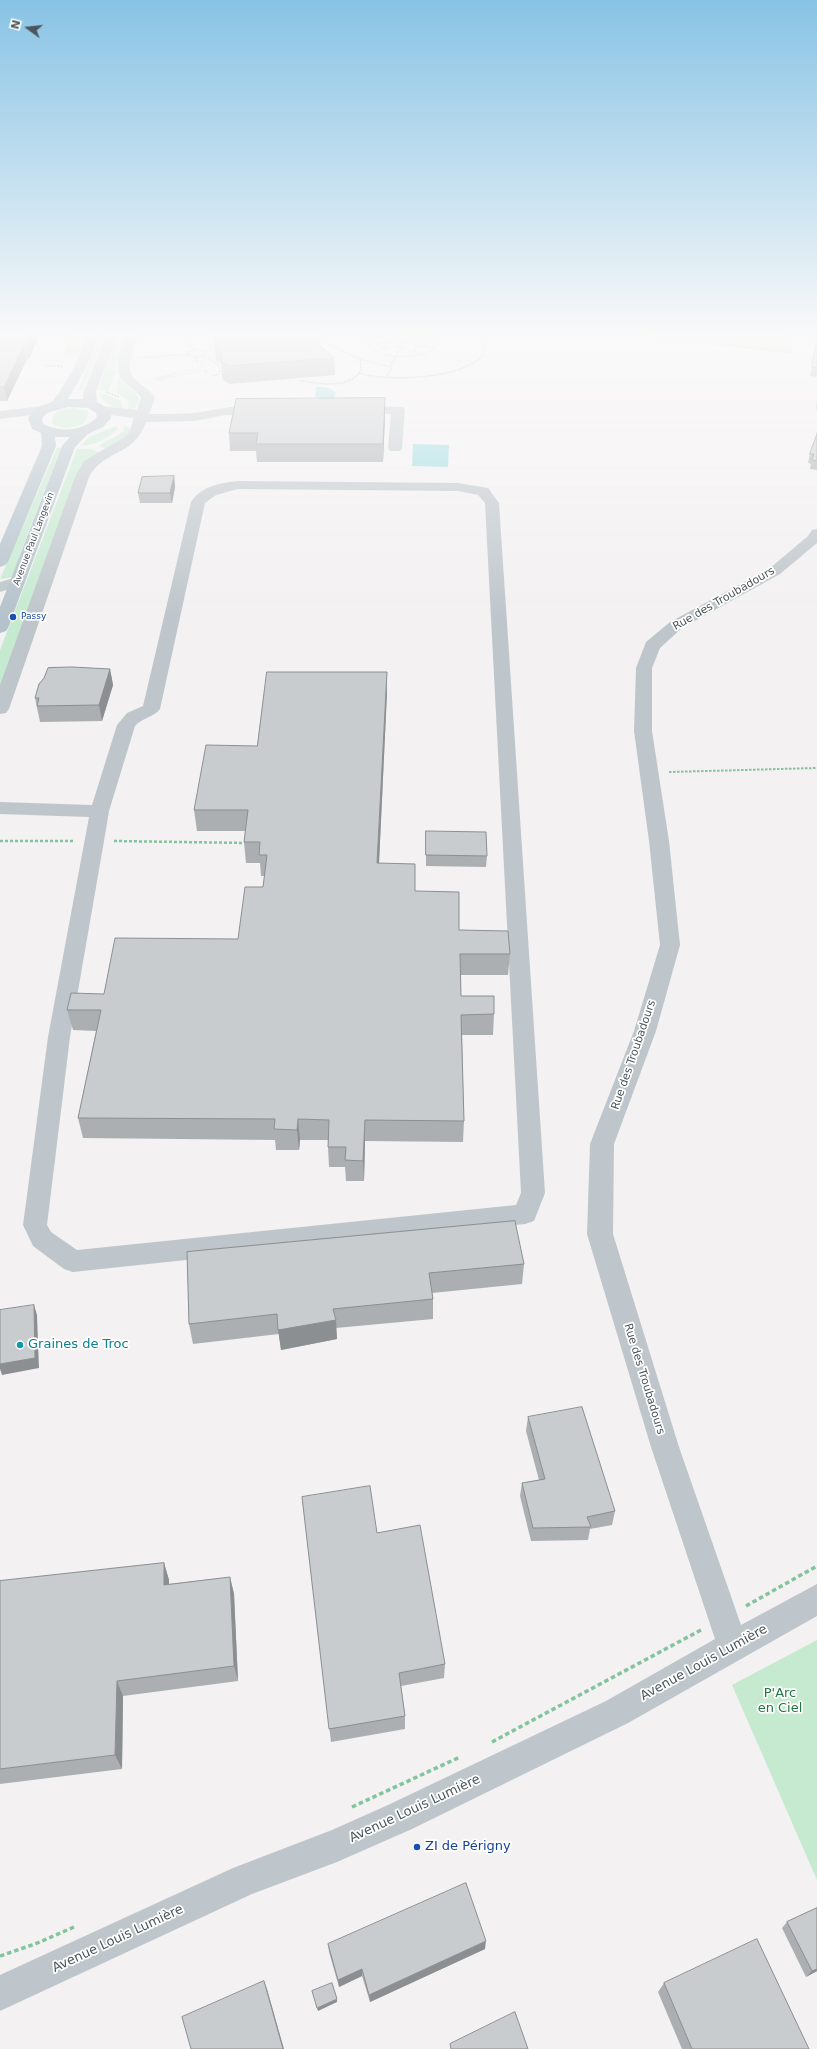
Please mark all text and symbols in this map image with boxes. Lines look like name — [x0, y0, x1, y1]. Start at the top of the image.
north arrow — [8, 8, 48, 48]
text: N — [8, 19, 23, 31]
street label: Avenue Paul Langevin — [11, 491, 57, 587]
street label: Rue des Troubadours — [671, 565, 777, 633]
marker: Passy — [8, 612, 18, 622]
place label: Passy — [21, 612, 46, 622]
street label: Rue des Troubadours — [609, 998, 659, 1112]
street label: Rue des Troubadours — [621, 1322, 667, 1436]
place label: Graines de Troc — [28, 1337, 129, 1353]
marker: Graines de Troc — [15, 1340, 25, 1350]
street label: Avenue Louis Lumière — [638, 1622, 770, 1704]
park label: P'Arc en Ciel — [758, 1686, 802, 1717]
street label: Avenue Louis Lumière — [347, 1772, 483, 1846]
place label: ZI de Périgny — [425, 1839, 511, 1855]
marker: ZI de Périgny — [412, 1842, 422, 1852]
street label: Avenue Louis Lumière — [50, 1902, 186, 1976]

